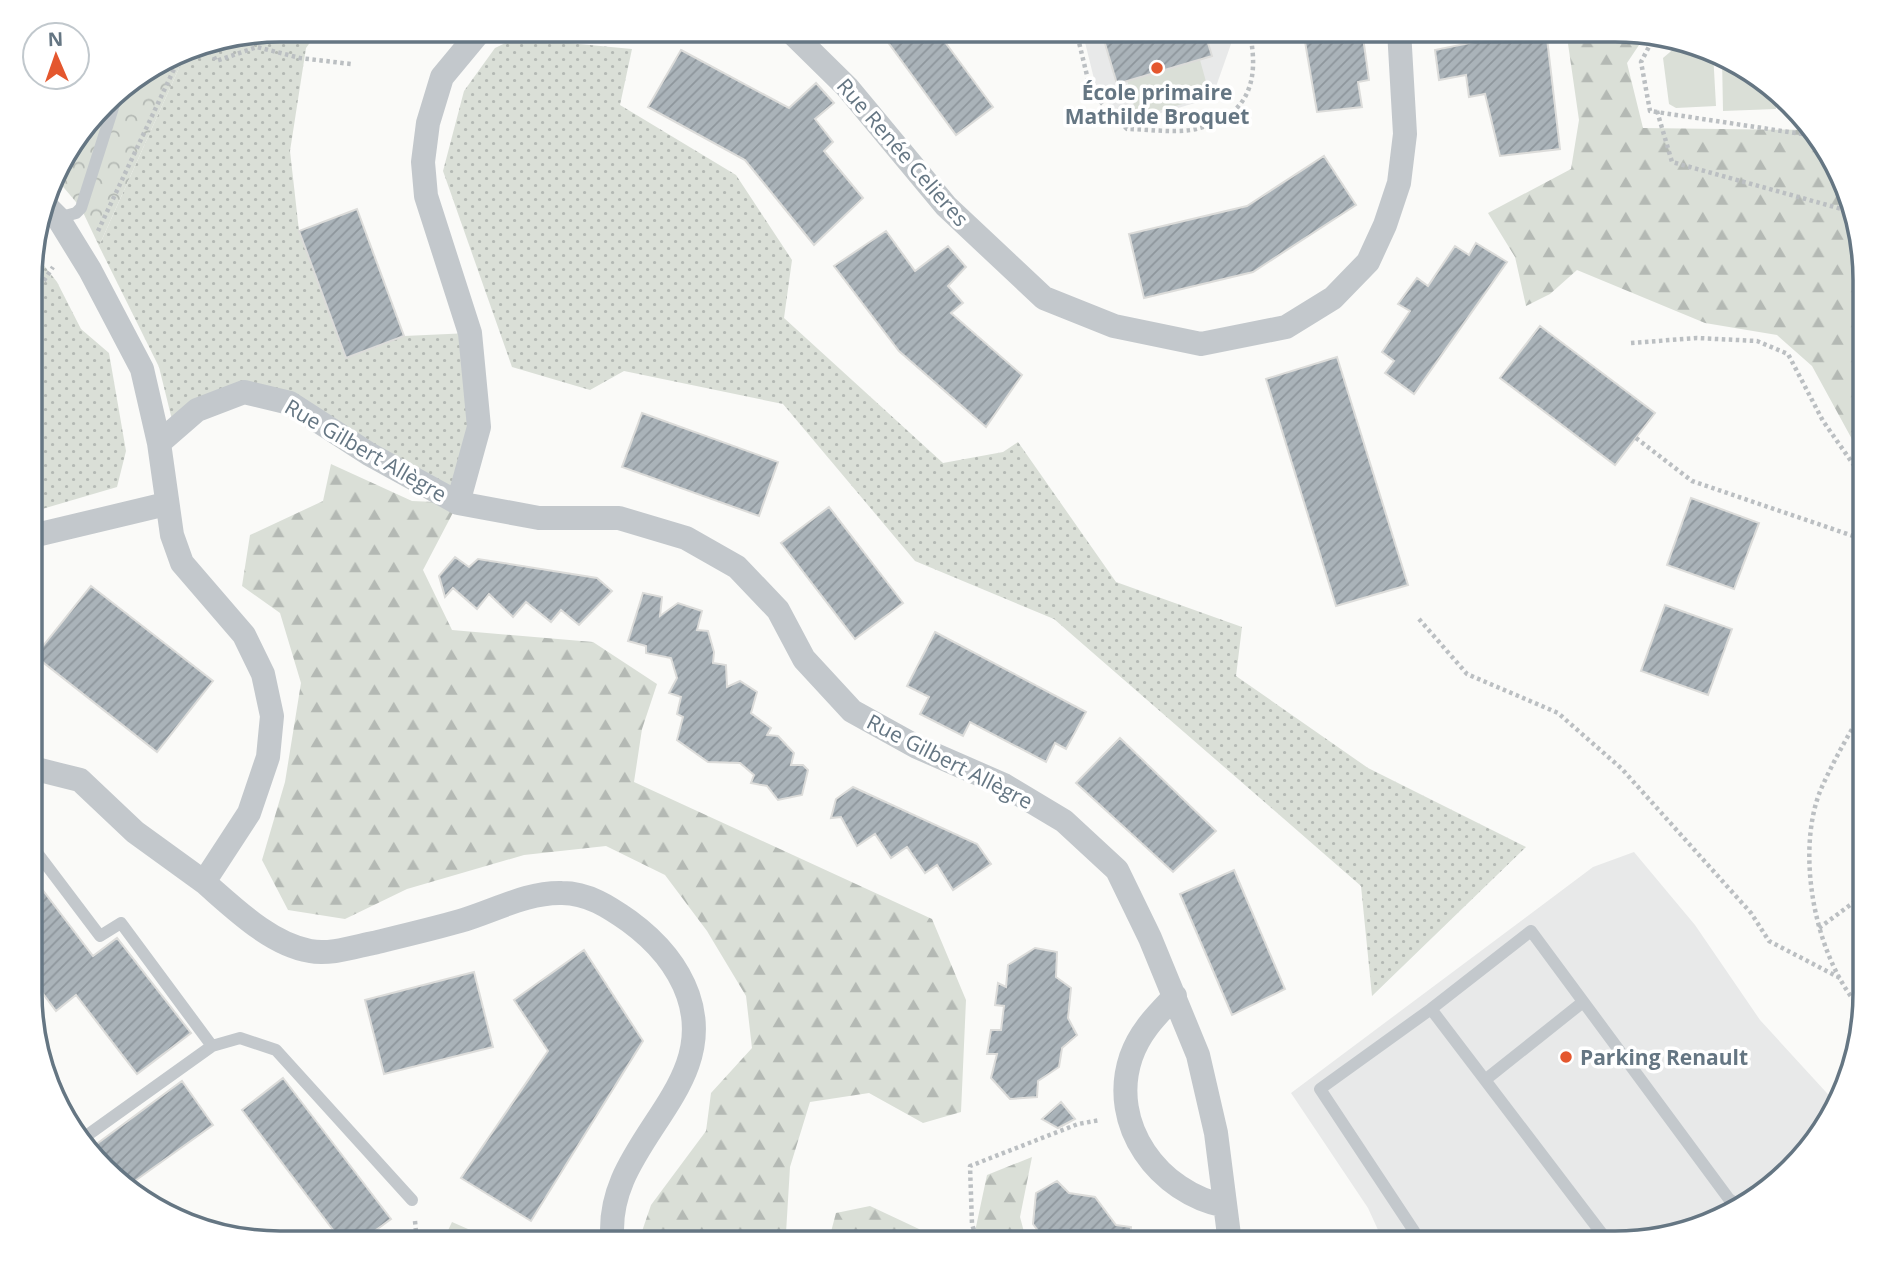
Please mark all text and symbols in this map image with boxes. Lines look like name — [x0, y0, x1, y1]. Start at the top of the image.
north arrow — [21, 21, 91, 91]
text: N — [47, 26, 64, 52]
marker: École primaire Mathilde Broquet — [1149, 60, 1165, 76]
street label: Rue Renée Celieres — [831, 72, 975, 232]
place label: École primaire Mathilde Broquet — [1065, 78, 1249, 130]
street label: Rue Gilbert Allègre — [280, 392, 452, 508]
street label: Rue Gilbert Allègre — [862, 707, 1038, 815]
place label: Parking Renault — [1580, 1043, 1748, 1071]
marker: Parking Renault — [1558, 1049, 1574, 1065]

